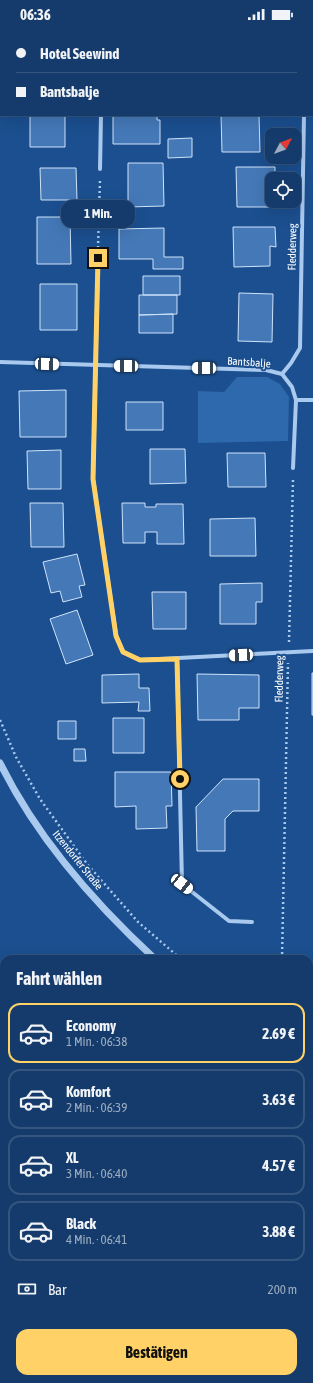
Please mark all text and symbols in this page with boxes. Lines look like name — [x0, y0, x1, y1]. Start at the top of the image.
text: 06:36 — [20, 6, 51, 23]
text: Hotel Seewind — [40, 45, 119, 62]
text: Bantsbalje — [40, 83, 99, 100]
north arrow — [265, 128, 301, 164]
map controls — [265, 128, 301, 208]
button: locate — [265, 172, 301, 208]
callout: 1 Min. — [61, 200, 135, 228]
text: 1 Min. — [84, 206, 112, 221]
street label: Fledderweg — [286, 223, 298, 271]
route end — [89, 249, 107, 267]
street label: Bantsbalje — [227, 354, 271, 370]
car — [35, 358, 59, 370]
car — [114, 360, 138, 372]
car — [192, 362, 216, 374]
car — [229, 648, 253, 662]
street label: Fledderweg — [273, 655, 285, 703]
route start — [171, 770, 189, 788]
street label: Itzendorfer Straße — [51, 828, 105, 892]
car — [169, 872, 195, 896]
text: Fahrt wählen — [16, 968, 102, 989]
icon: car — [18, 1015, 54, 1051]
text: Economy — [66, 1017, 116, 1034]
text: 2.69 € — [262, 1025, 295, 1042]
text: 1 Min. · 06:38 — [66, 1034, 127, 1049]
icon: car — [18, 1081, 54, 1117]
text: Komfort — [66, 1083, 111, 1100]
text: 3.63 € — [262, 1091, 295, 1108]
text: 2 Min. · 06:39 — [66, 1100, 127, 1115]
icon: car — [18, 1147, 54, 1183]
text: XL — [66, 1149, 79, 1166]
text: 4.57 € — [262, 1157, 295, 1174]
text: 3 Min. · 06:40 — [66, 1166, 127, 1181]
icon: car — [18, 1213, 54, 1249]
text: Black — [66, 1215, 96, 1232]
text: 3.88 € — [262, 1223, 295, 1240]
text: 4 Min. · 06:41 — [66, 1232, 127, 1247]
icon: cash — [16, 1278, 38, 1300]
text: Bar — [48, 1281, 67, 1298]
text: 200 m — [268, 1282, 297, 1297]
button: Bestätigen — [16, 1329, 297, 1375]

